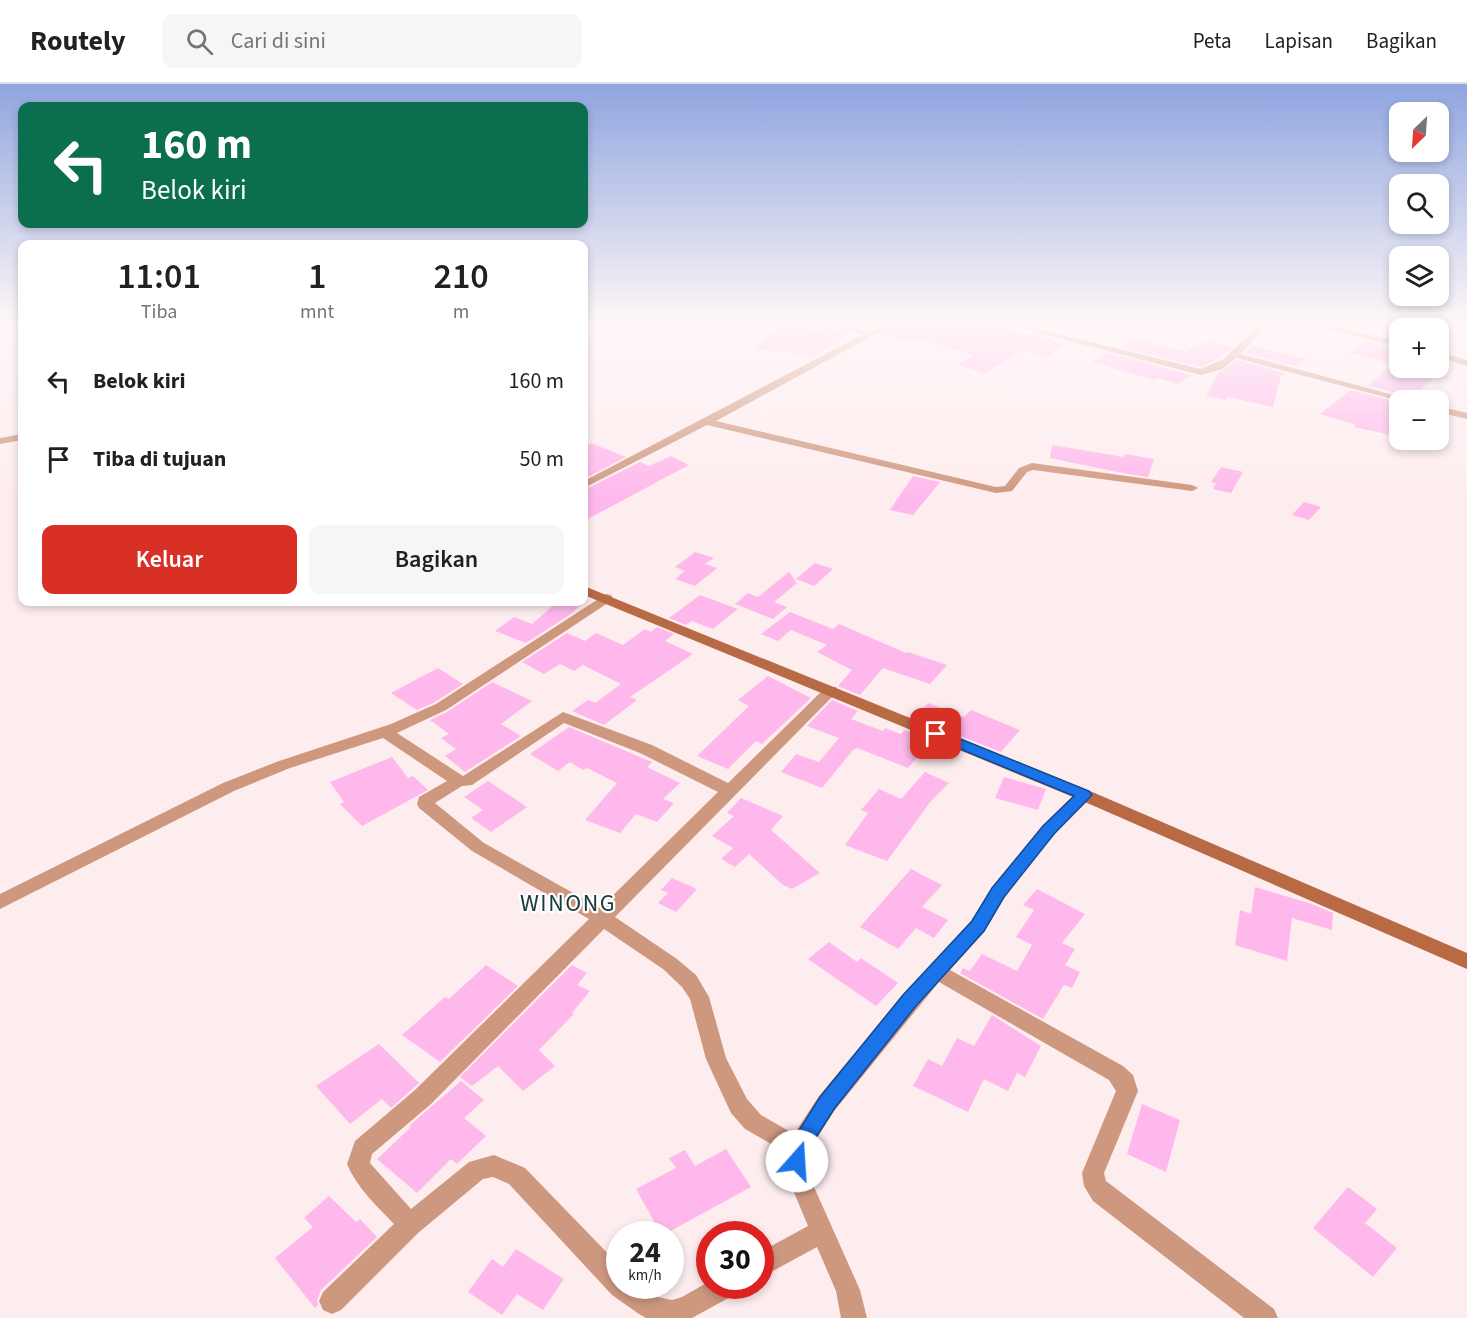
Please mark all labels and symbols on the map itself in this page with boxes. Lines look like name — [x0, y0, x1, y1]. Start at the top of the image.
north arrow — [1389, 102, 1449, 162]
pin — [910, 708, 961, 759]
district label: WINONG — [520, 886, 616, 921]
position arrow — [765, 1129, 829, 1193]
speed limit sign: 30 — [696, 1221, 774, 1299]

